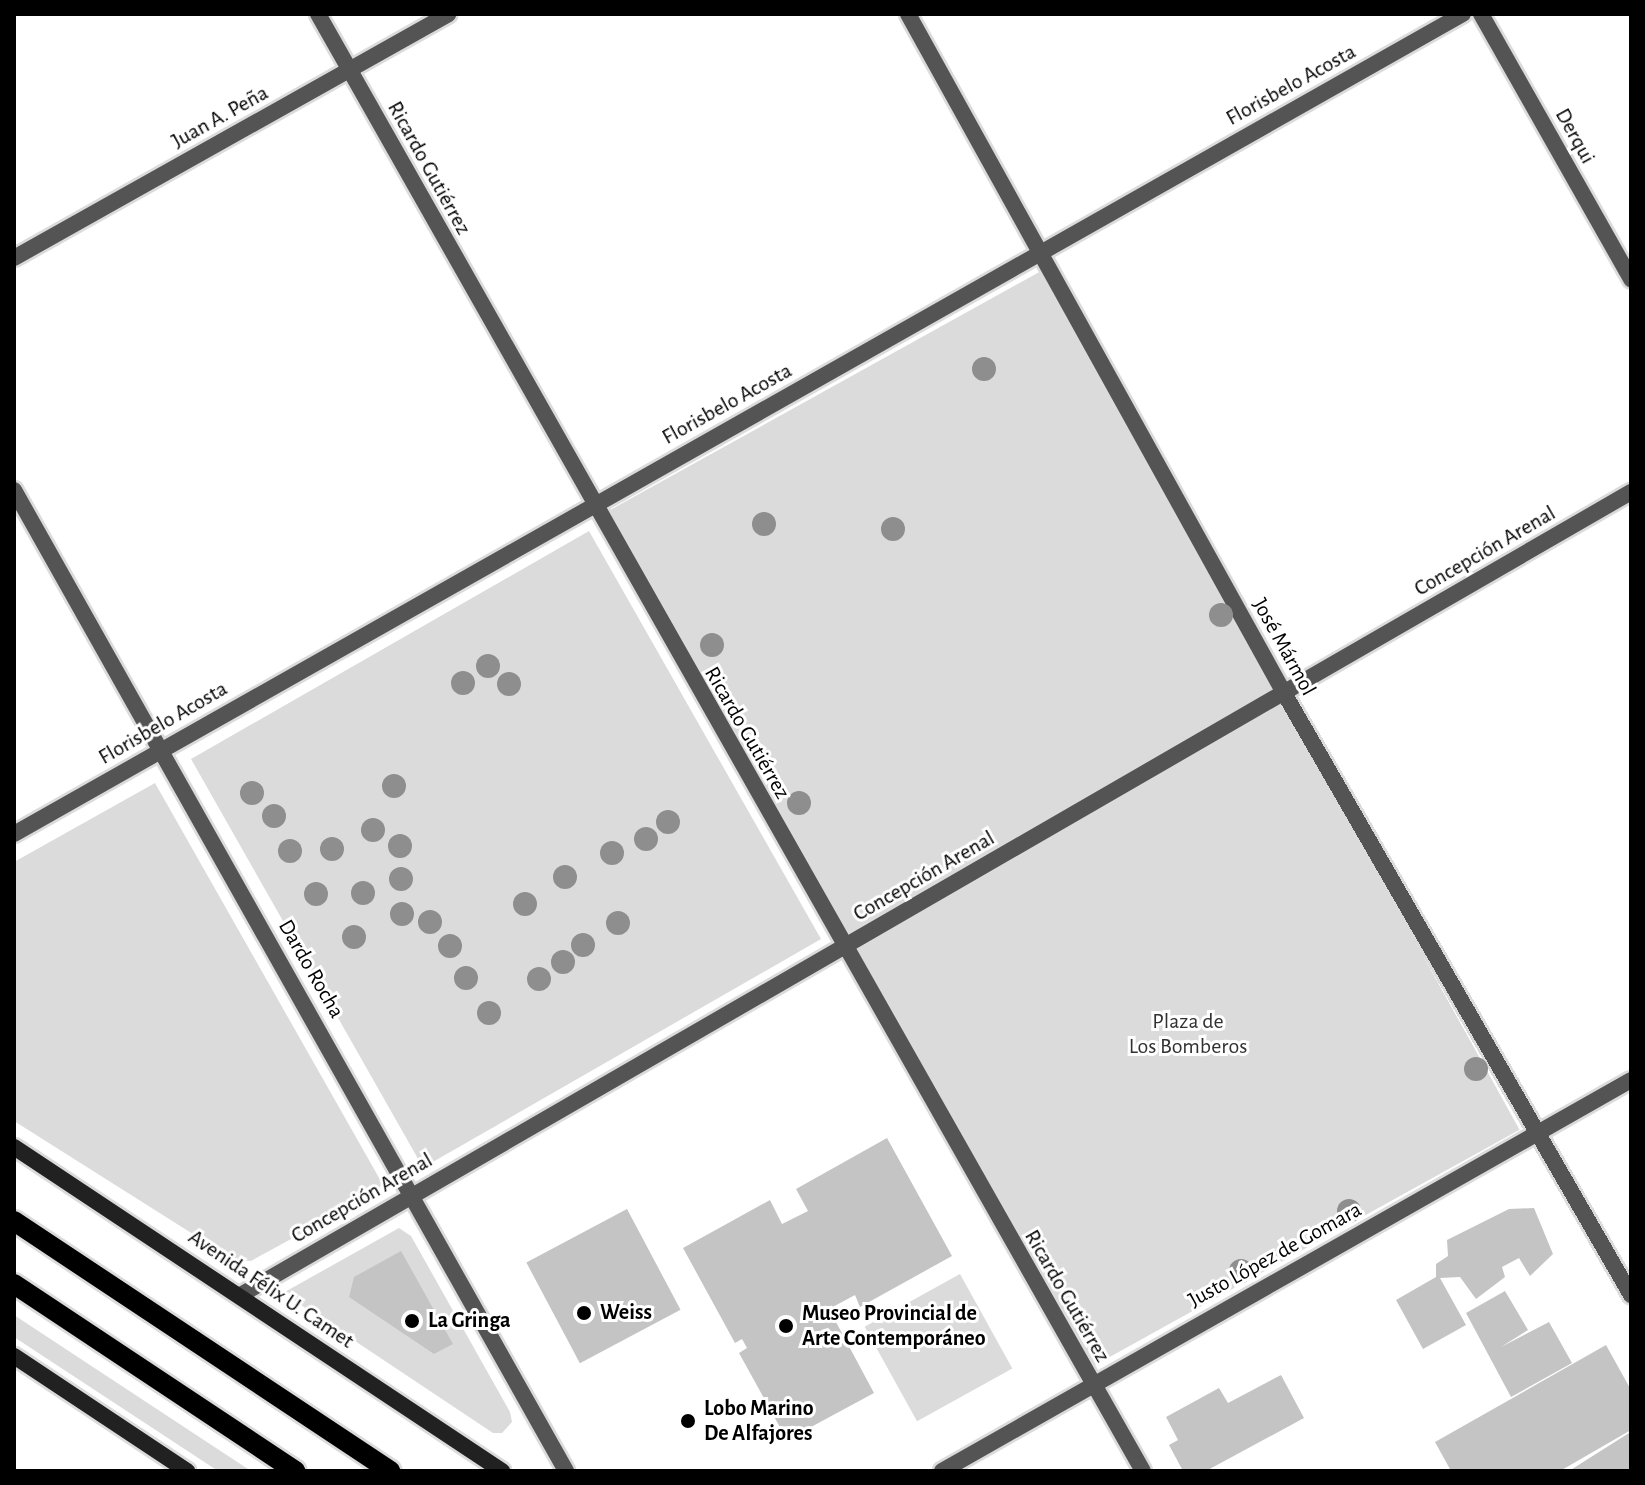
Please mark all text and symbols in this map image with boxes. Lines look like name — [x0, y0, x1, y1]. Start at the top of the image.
street label: Florisbelo Acosta — [1221, 38, 1361, 132]
street label: Juan A. Peña — [167, 80, 273, 154]
street label: Ricardo Gutiérrez — [381, 97, 477, 239]
street label: Derqui — [1549, 104, 1601, 168]
street label: Florisbelo Acosta — [657, 357, 797, 451]
street label: Concepción Arenal — [1410, 500, 1560, 602]
street label: José Mármol — [1246, 594, 1322, 700]
street label: Ricardo Gutiérrez — [698, 662, 796, 804]
street label: Florisbelo Acosta — [94, 675, 232, 771]
street label: Concepción Arenal — [849, 825, 999, 927]
street label: Dardo Rocha — [272, 915, 350, 1023]
park label: Plaza de Los Bomberos — [1129, 1008, 1247, 1060]
street label: Concepción Arenal — [287, 1147, 437, 1249]
street label: Justo López de Gomara — [1184, 1196, 1366, 1314]
street label: Avenida Félix U. Camet — [183, 1224, 359, 1354]
street label: Ricardo Gutiérrez — [1018, 1225, 1116, 1367]
place label: Weiss — [600, 1300, 652, 1326]
place label: Museo Provincial de Arte Contemporáneo — [802, 1300, 986, 1352]
marker: Weiss — [575, 1304, 593, 1322]
place label: La Gringa — [428, 1308, 510, 1334]
marker: La Gringa — [403, 1312, 421, 1330]
marker: Museo Provincial de Arte Contemporáneo — [777, 1317, 795, 1335]
place label: Lobo Marino De Alfajores — [704, 1395, 814, 1446]
marker: Lobo Marino De Alfajores — [679, 1412, 697, 1430]

